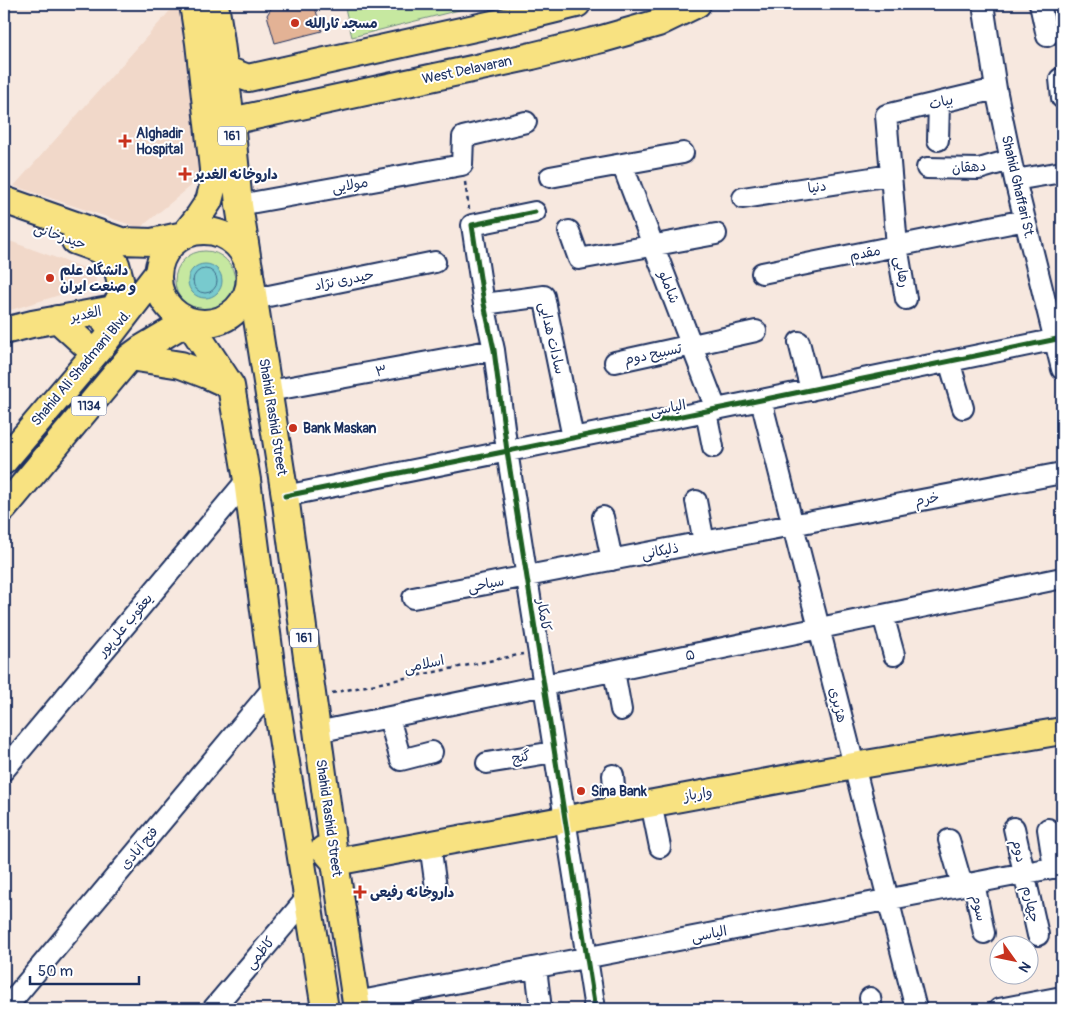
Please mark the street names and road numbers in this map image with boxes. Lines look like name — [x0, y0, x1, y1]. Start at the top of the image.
street label: West Delavaran — [421, 52, 513, 88]
street label: بیات — [927, 91, 955, 113]
road number: 161 — [218, 126, 246, 146]
street label: Shahid Ghaffari St. — [998, 134, 1038, 240]
street label: دهقان — [951, 157, 987, 177]
street label: مولایی — [331, 173, 369, 197]
street label: دنیا — [806, 177, 828, 197]
street label: حیدرخانی — [32, 219, 88, 253]
street label: مقدم — [848, 242, 882, 266]
street label: رهایی — [891, 255, 913, 289]
street label: حیدری نژاد — [313, 266, 375, 294]
street label: شاملو — [654, 267, 683, 306]
street label: سادات هدایی — [535, 300, 569, 376]
street label: الغدیر — [68, 303, 103, 326]
street label: Shahid Ali Shadmani Blvd. — [28, 307, 134, 429]
street label: تسبیح دوم — [623, 339, 685, 370]
street label: Shahid Rashid Street — [255, 357, 291, 477]
street label: ۳ — [374, 362, 388, 380]
road number: 1134 — [72, 396, 106, 416]
street label: الیاسی — [649, 396, 687, 420]
street label: خرم — [913, 488, 941, 513]
street label: ذلیکانی — [640, 539, 680, 563]
street label: سیاحی — [466, 572, 506, 596]
street label: یعقوب علی‌پور — [93, 590, 157, 661]
street label: کامکار — [533, 597, 555, 632]
road number: 161 — [290, 628, 318, 648]
street label: ۵ — [683, 646, 697, 664]
street label: اسلامی — [402, 651, 446, 677]
street label: هژبری — [825, 686, 851, 724]
street label: گنج — [510, 747, 532, 768]
street label: Shahid Rashid Street — [312, 758, 346, 878]
street label: وارباز — [681, 783, 714, 805]
street label: فتح آبادی — [116, 823, 162, 873]
street label: دوم — [1006, 838, 1030, 864]
street label: چهارم — [1017, 884, 1043, 924]
street label: سوم — [965, 893, 990, 923]
street label: الیاسی — [690, 922, 728, 946]
street label: کاظمی — [242, 933, 278, 973]

